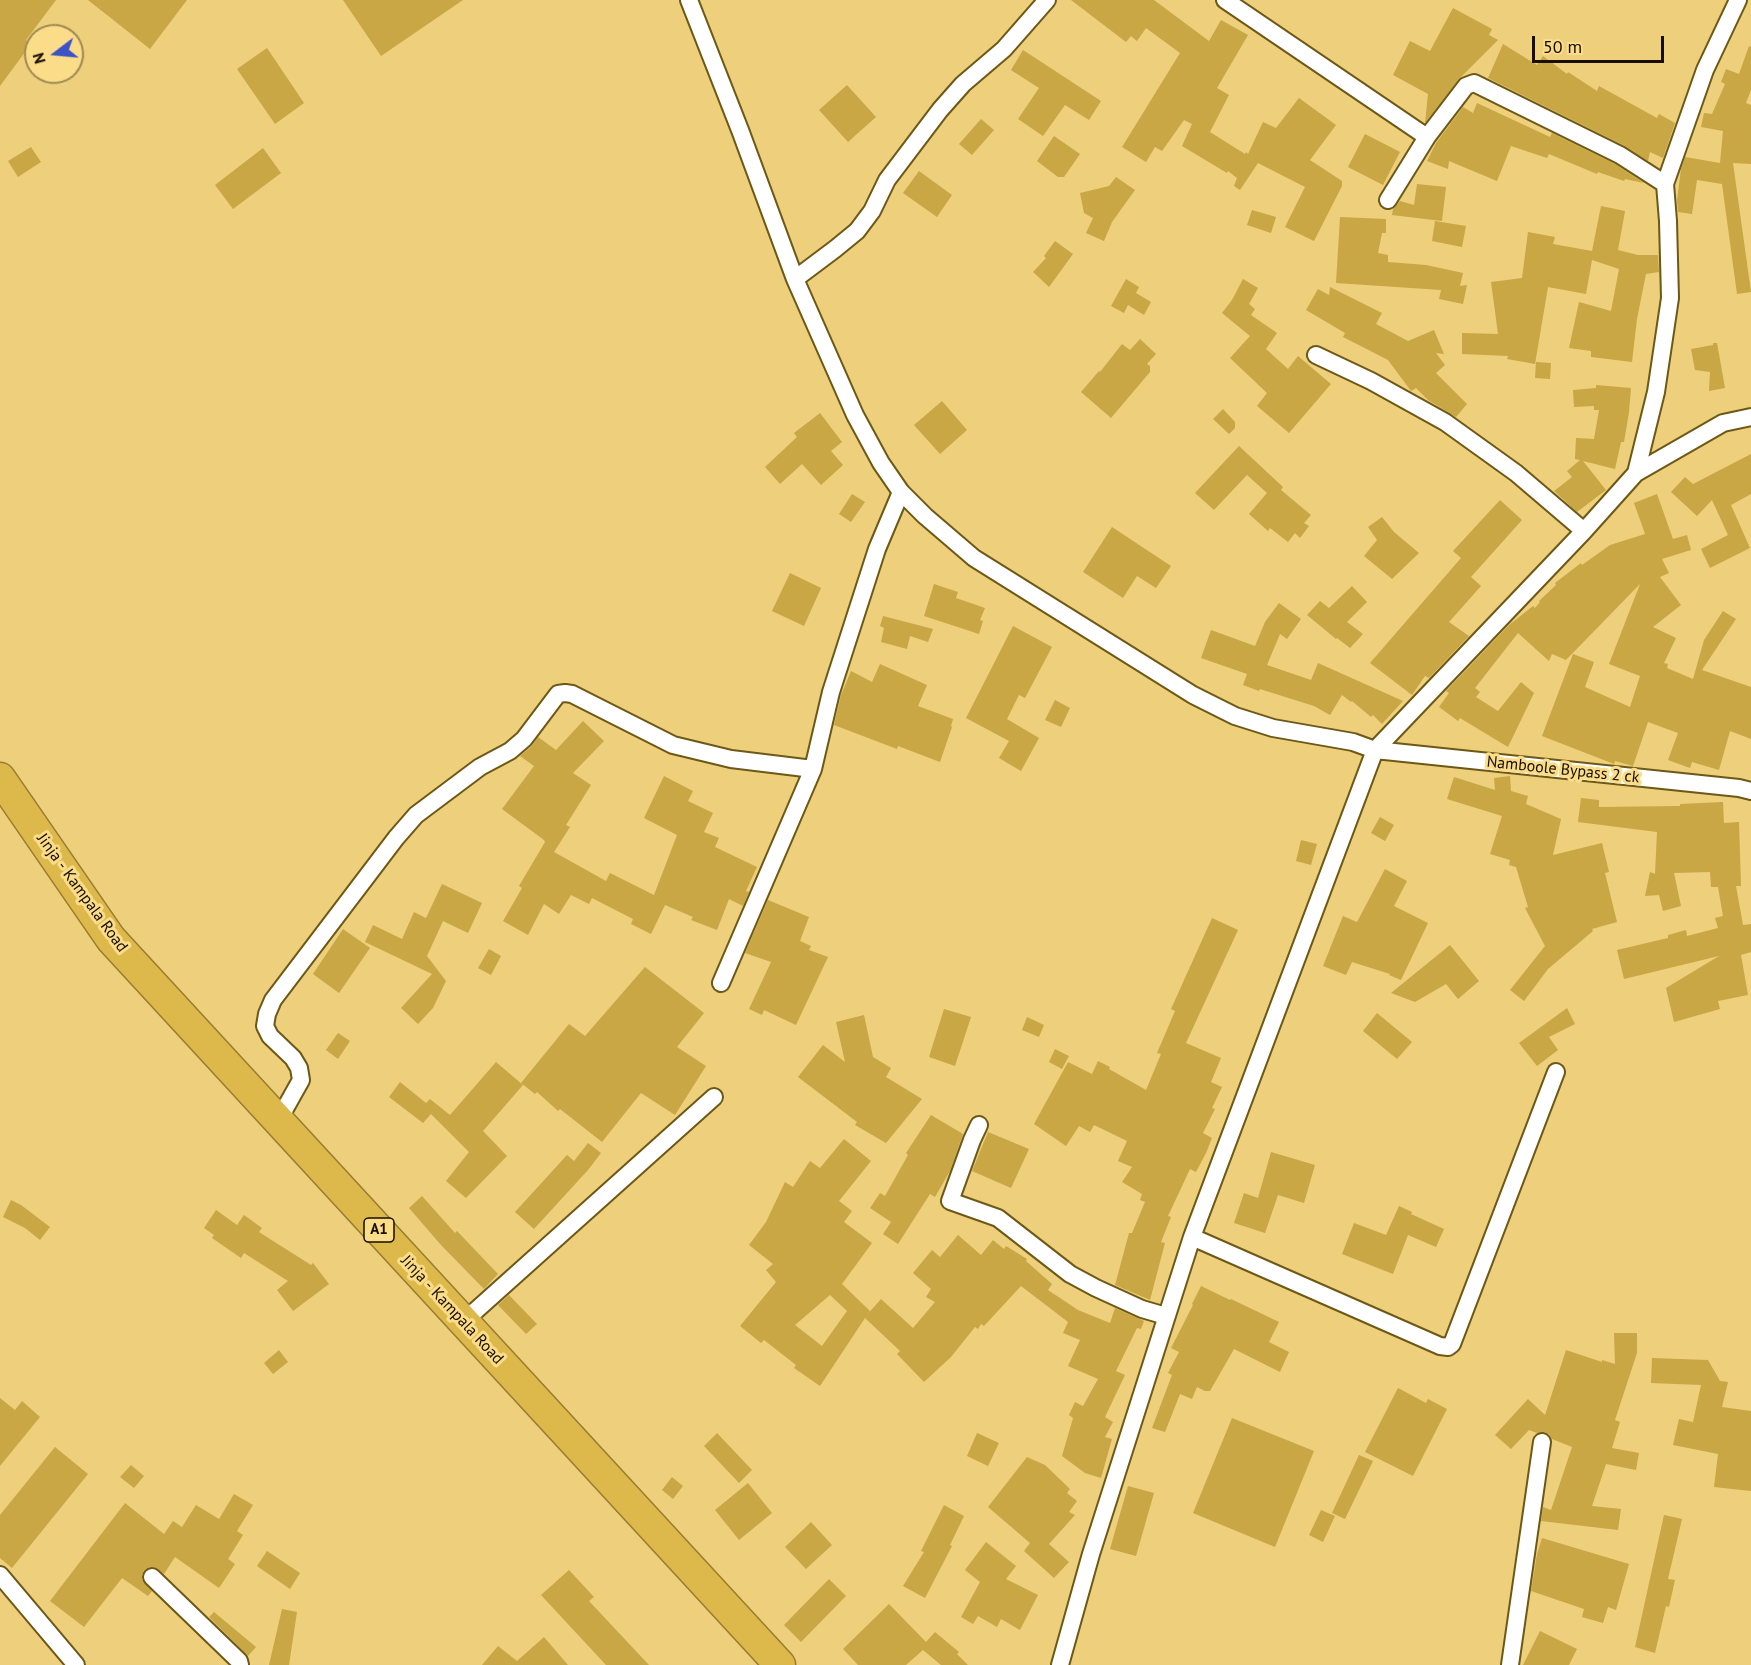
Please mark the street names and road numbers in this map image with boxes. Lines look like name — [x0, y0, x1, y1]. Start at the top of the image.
street label: Namboole Bypass 2 ck — [1486, 752, 1640, 788]
street label: Jinja - Kampala Road — [33, 830, 131, 956]
road number: A1 — [364, 1218, 394, 1242]
street label: Jinja - Kampala Road — [397, 1252, 507, 1368]

